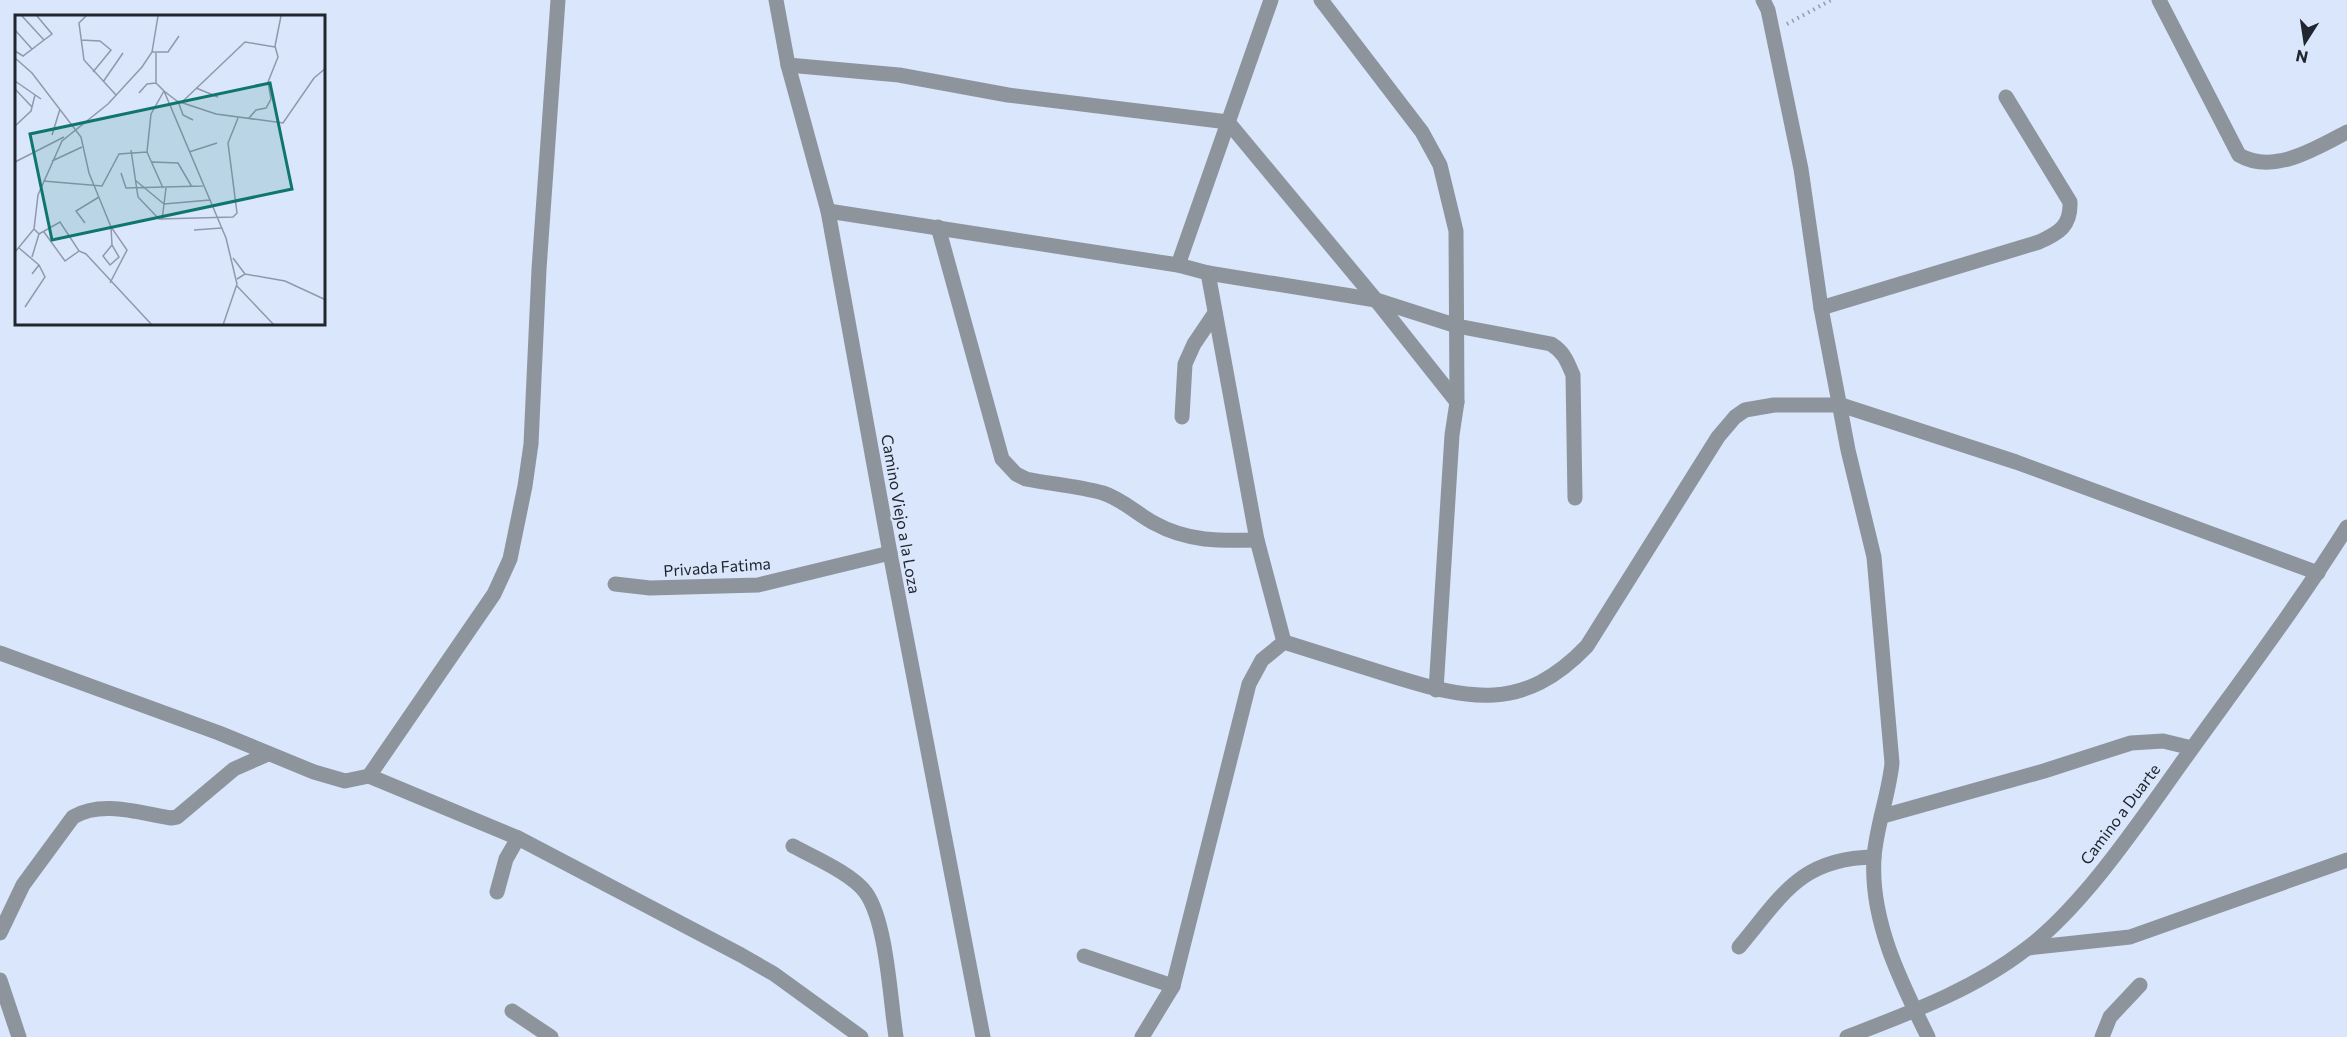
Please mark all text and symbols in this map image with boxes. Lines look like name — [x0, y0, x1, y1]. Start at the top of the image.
north arrow — [2275, 12, 2335, 72]
inset map — [15, 15, 326, 326]
text: N — [2294, 47, 2310, 68]
street label: Camino Viejo a la Loza — [878, 433, 925, 595]
street label: Privada Fatima — [663, 553, 771, 580]
street label: Camino a Duarte — [2076, 760, 2164, 868]

